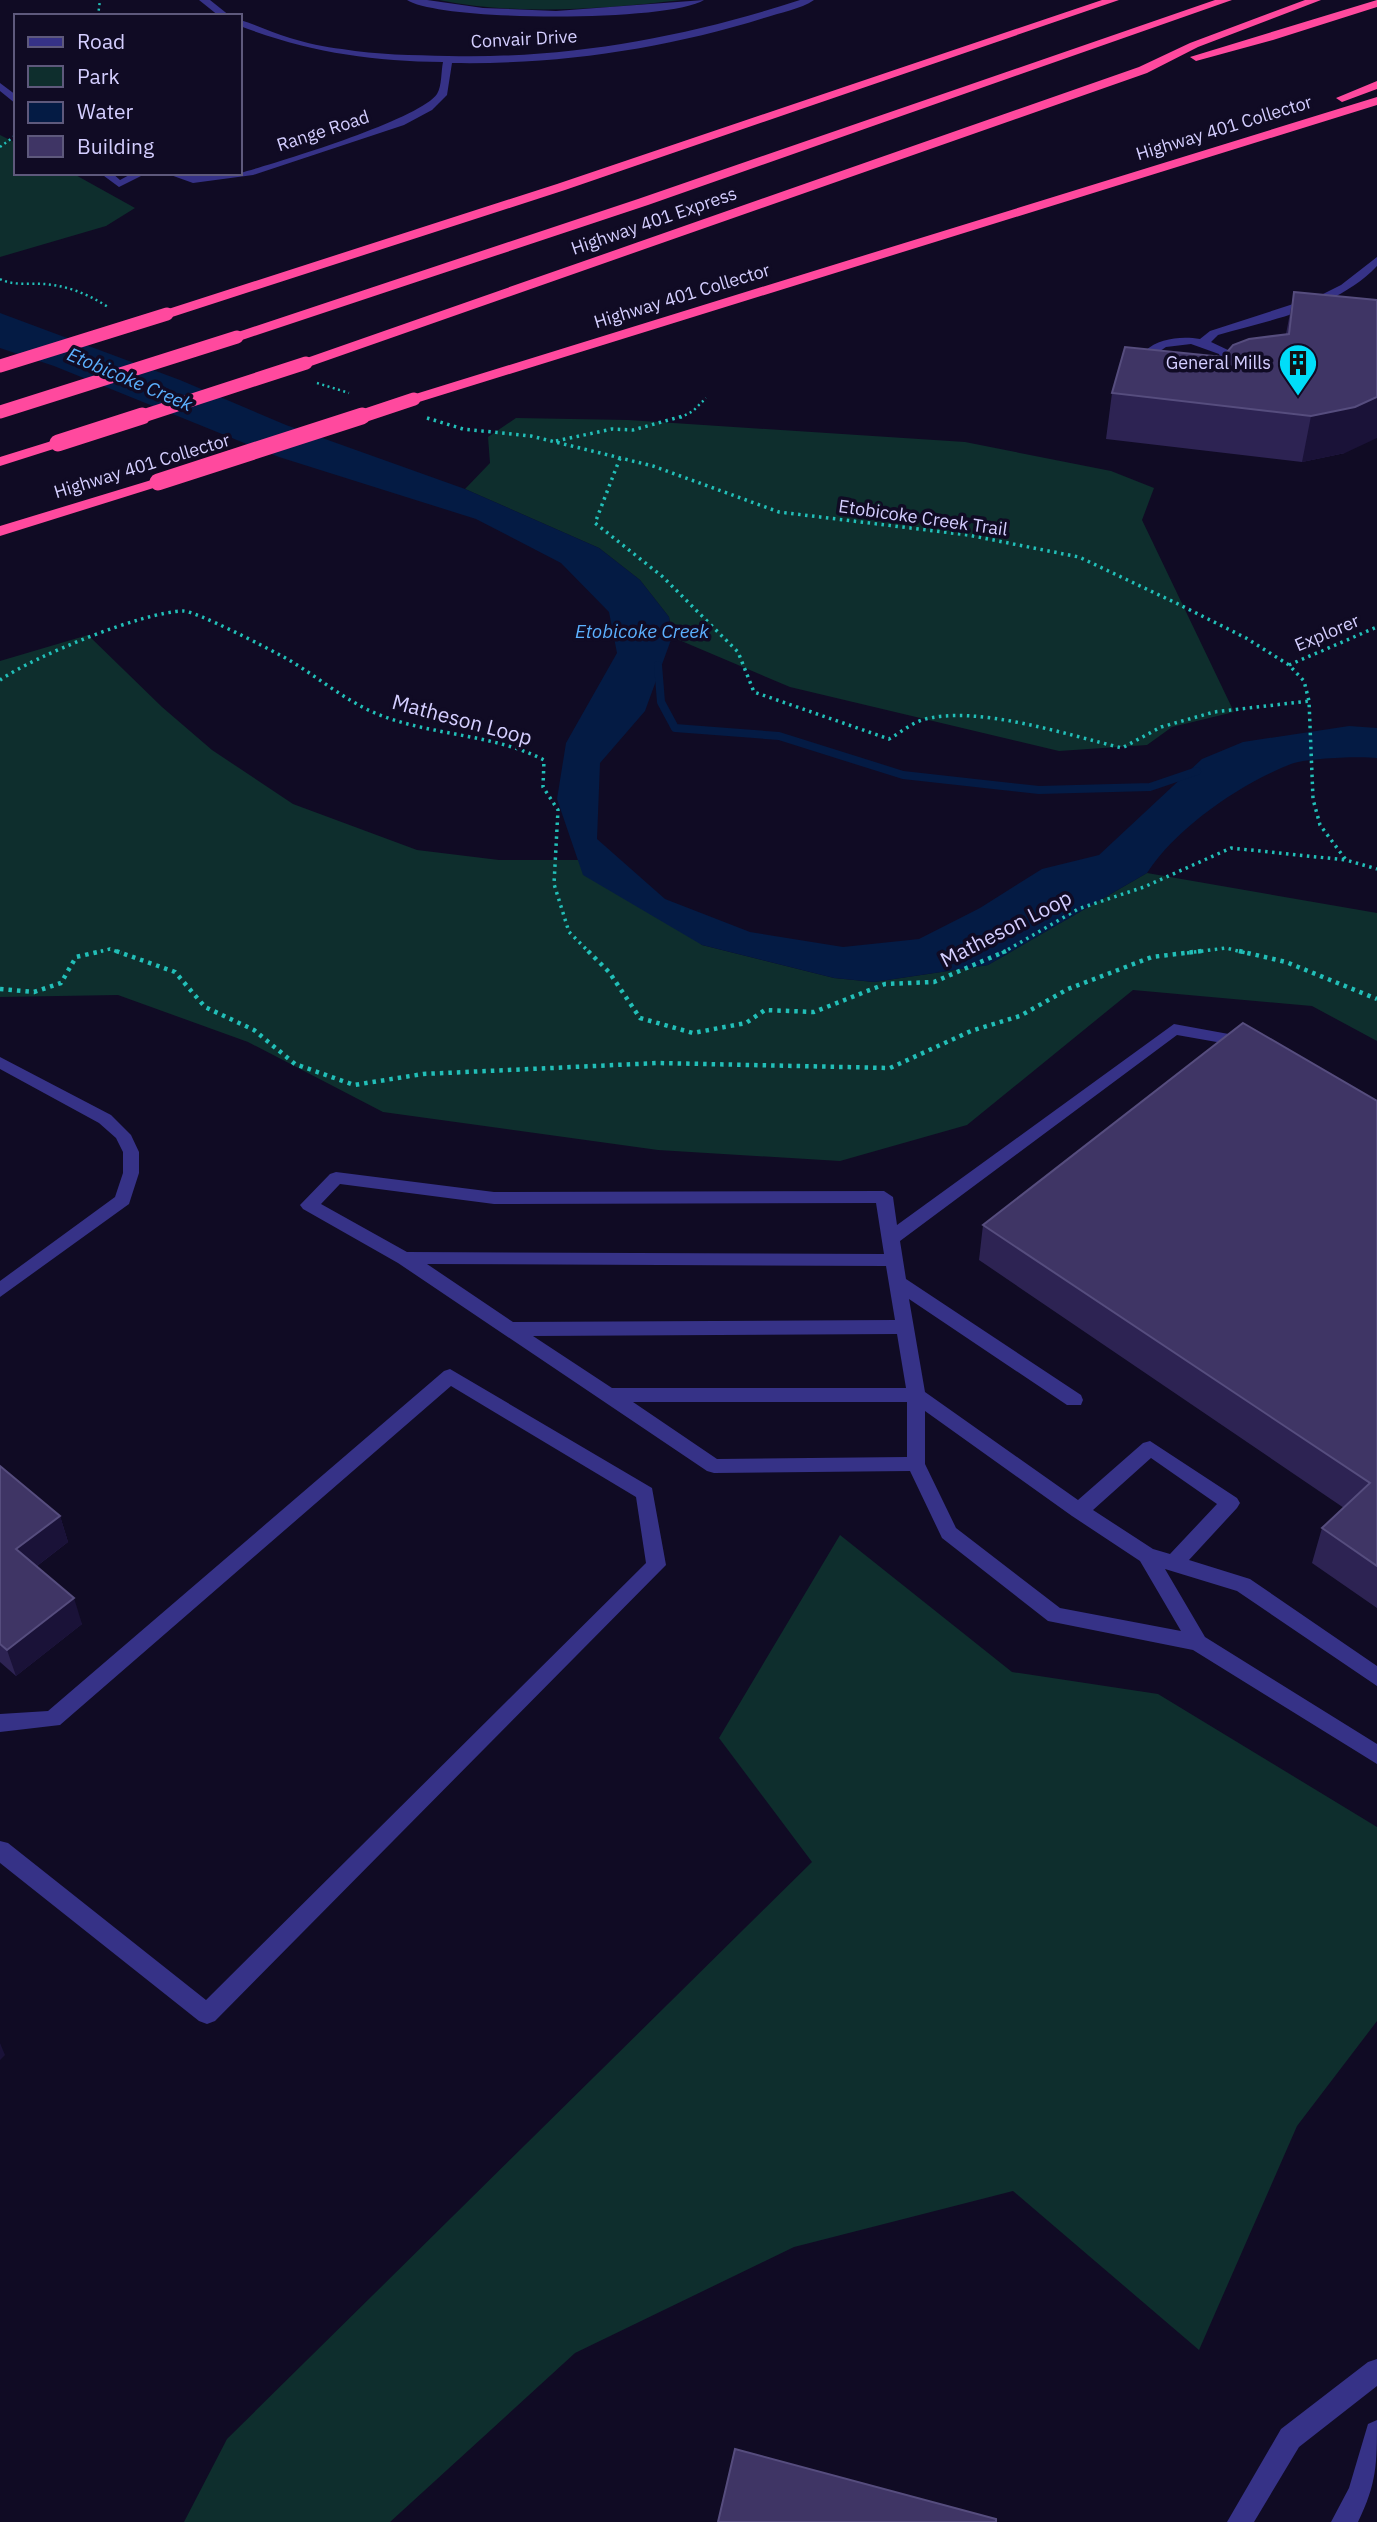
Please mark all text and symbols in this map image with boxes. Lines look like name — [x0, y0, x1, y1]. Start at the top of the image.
legend — [14, 14, 242, 175]
street label: Convair Drive — [470, 24, 578, 53]
text: Road — [77, 27, 125, 55]
text: Park — [77, 62, 120, 90]
street label: Highway 401 Collector — [1133, 90, 1315, 165]
text: Water — [77, 97, 134, 125]
street label: Range Road — [274, 105, 372, 156]
text: Building — [77, 132, 154, 160]
street label: Highway 401 Express — [568, 181, 740, 260]
street label: Highway 401 Collector — [591, 258, 773, 333]
water label: Etobicoke Creek — [64, 342, 197, 417]
building icon: General Mills — [1277, 342, 1319, 397]
place label: General Mills — [1166, 351, 1271, 374]
street label: Highway 401 Collector — [51, 428, 233, 503]
street label: Etobicoke Creek Trail — [837, 494, 1009, 541]
street label: Explorer — [1291, 609, 1363, 656]
water label: Etobicoke Creek — [575, 619, 710, 643]
street label: Matheson Loop — [389, 687, 535, 751]
street label: Matheson Loop — [935, 883, 1076, 973]

